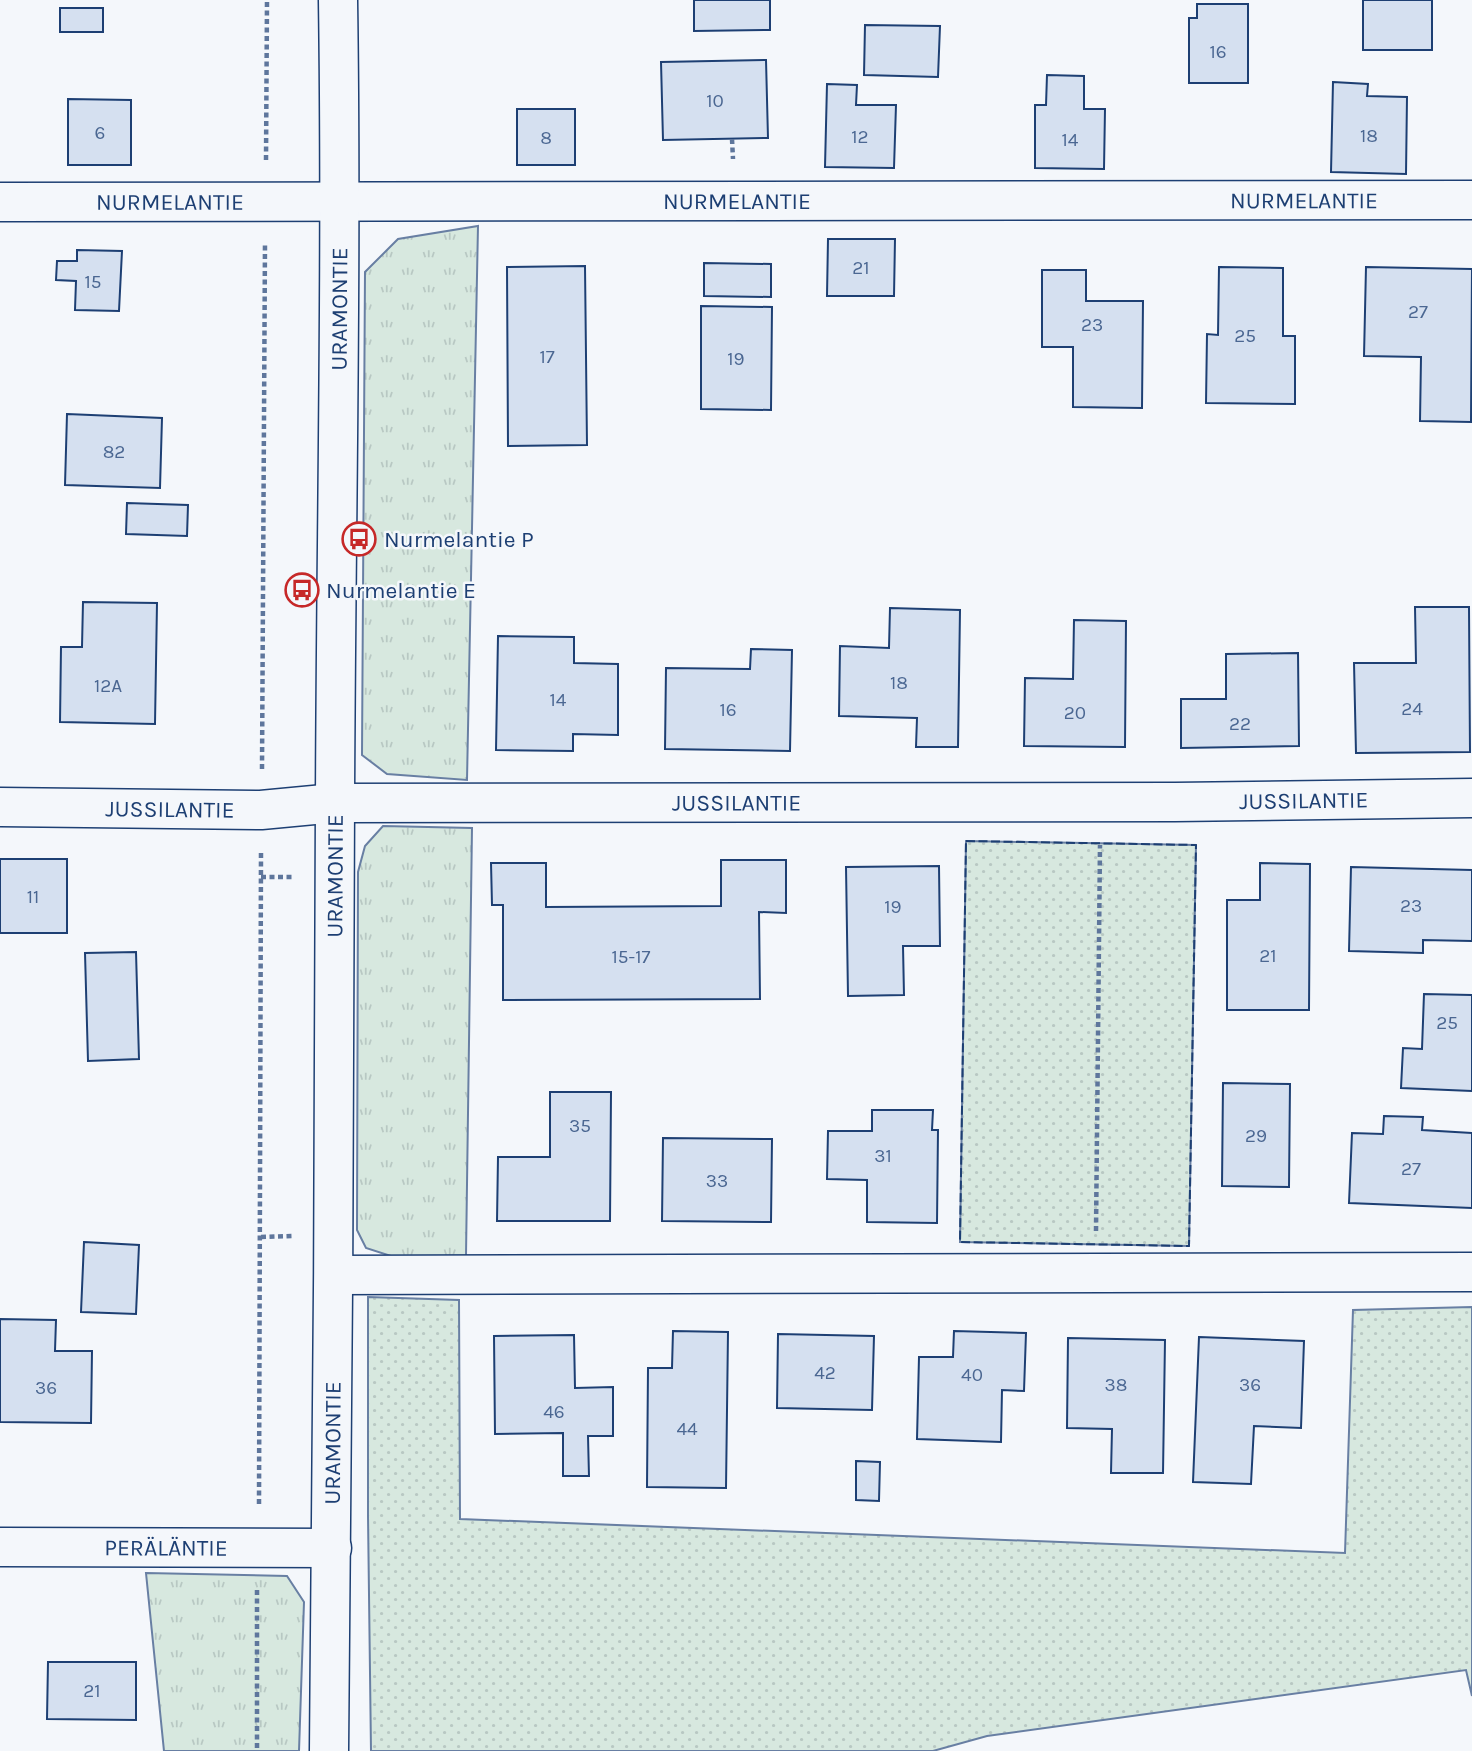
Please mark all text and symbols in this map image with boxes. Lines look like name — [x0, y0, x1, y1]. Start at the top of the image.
house number: 16 — [1209, 41, 1227, 63]
house number: 10 — [706, 90, 724, 112]
house number: 6 — [95, 122, 105, 144]
house number: 18 — [1360, 125, 1378, 147]
house number: 12 — [851, 126, 869, 148]
house number: 8 — [540, 127, 552, 149]
house number: 14 — [1062, 129, 1079, 151]
street label: NURMELANTIE — [1230, 187, 1378, 214]
street label: NURMELANTIE — [663, 188, 811, 215]
street label: NURMELANTIE — [96, 189, 244, 216]
street label: URAMONTIE — [326, 247, 353, 371]
house number: 21 — [852, 257, 870, 279]
house number: 15 — [84, 271, 102, 293]
house number: 27 — [1408, 301, 1428, 323]
house number: 23 — [1081, 314, 1103, 336]
house number: 25 — [1234, 325, 1256, 347]
house number: 17 — [539, 346, 555, 368]
house number: 19 — [727, 348, 745, 370]
house number: 82 — [103, 441, 125, 463]
bus stop icon: Nurmelantie P — [340, 520, 378, 558]
place label: Nurmelantie P — [384, 526, 534, 553]
bus stop icon: Nurmelantie E — [283, 571, 321, 609]
place label: Nurmelantie E — [326, 577, 476, 604]
house number: 18 — [890, 672, 908, 694]
house number: 12A — [94, 675, 122, 697]
house number: 14 — [550, 689, 567, 711]
house number: 24 — [1401, 698, 1423, 720]
house number: 16 — [719, 699, 737, 721]
house number: 20 — [1064, 702, 1086, 724]
house number: 22 — [1229, 713, 1251, 735]
street label: JUSSILANTIE — [1239, 786, 1368, 815]
street label: JUSSILANTIE — [672, 789, 801, 817]
street label: JUSSILANTIE — [105, 795, 235, 824]
street label: URAMONTIE — [321, 814, 349, 938]
house number: 11 — [27, 886, 39, 908]
house number: 23 — [1400, 895, 1422, 917]
house number: 19 — [884, 896, 902, 918]
house number: 21 — [1259, 945, 1277, 967]
house number: 15-17 — [612, 946, 650, 968]
house number: 25 — [1436, 1012, 1458, 1034]
house number: 35 — [569, 1115, 591, 1137]
house number: 29 — [1245, 1125, 1267, 1147]
house number: 31 — [874, 1145, 892, 1167]
house number: 27 — [1401, 1158, 1421, 1180]
house number: 33 — [706, 1170, 728, 1192]
house number: 42 — [814, 1362, 836, 1384]
house number: 40 — [961, 1364, 983, 1386]
house number: 38 — [1105, 1374, 1127, 1396]
house number: 36 — [1239, 1374, 1261, 1396]
house number: 36 — [35, 1377, 57, 1399]
street label: URAMONTIE — [319, 1381, 347, 1505]
house number: 46 — [543, 1401, 565, 1423]
house number: 44 — [676, 1418, 698, 1440]
street label: PERÄLÄNTIE — [104, 1534, 228, 1562]
house number: 21 — [83, 1680, 101, 1702]

